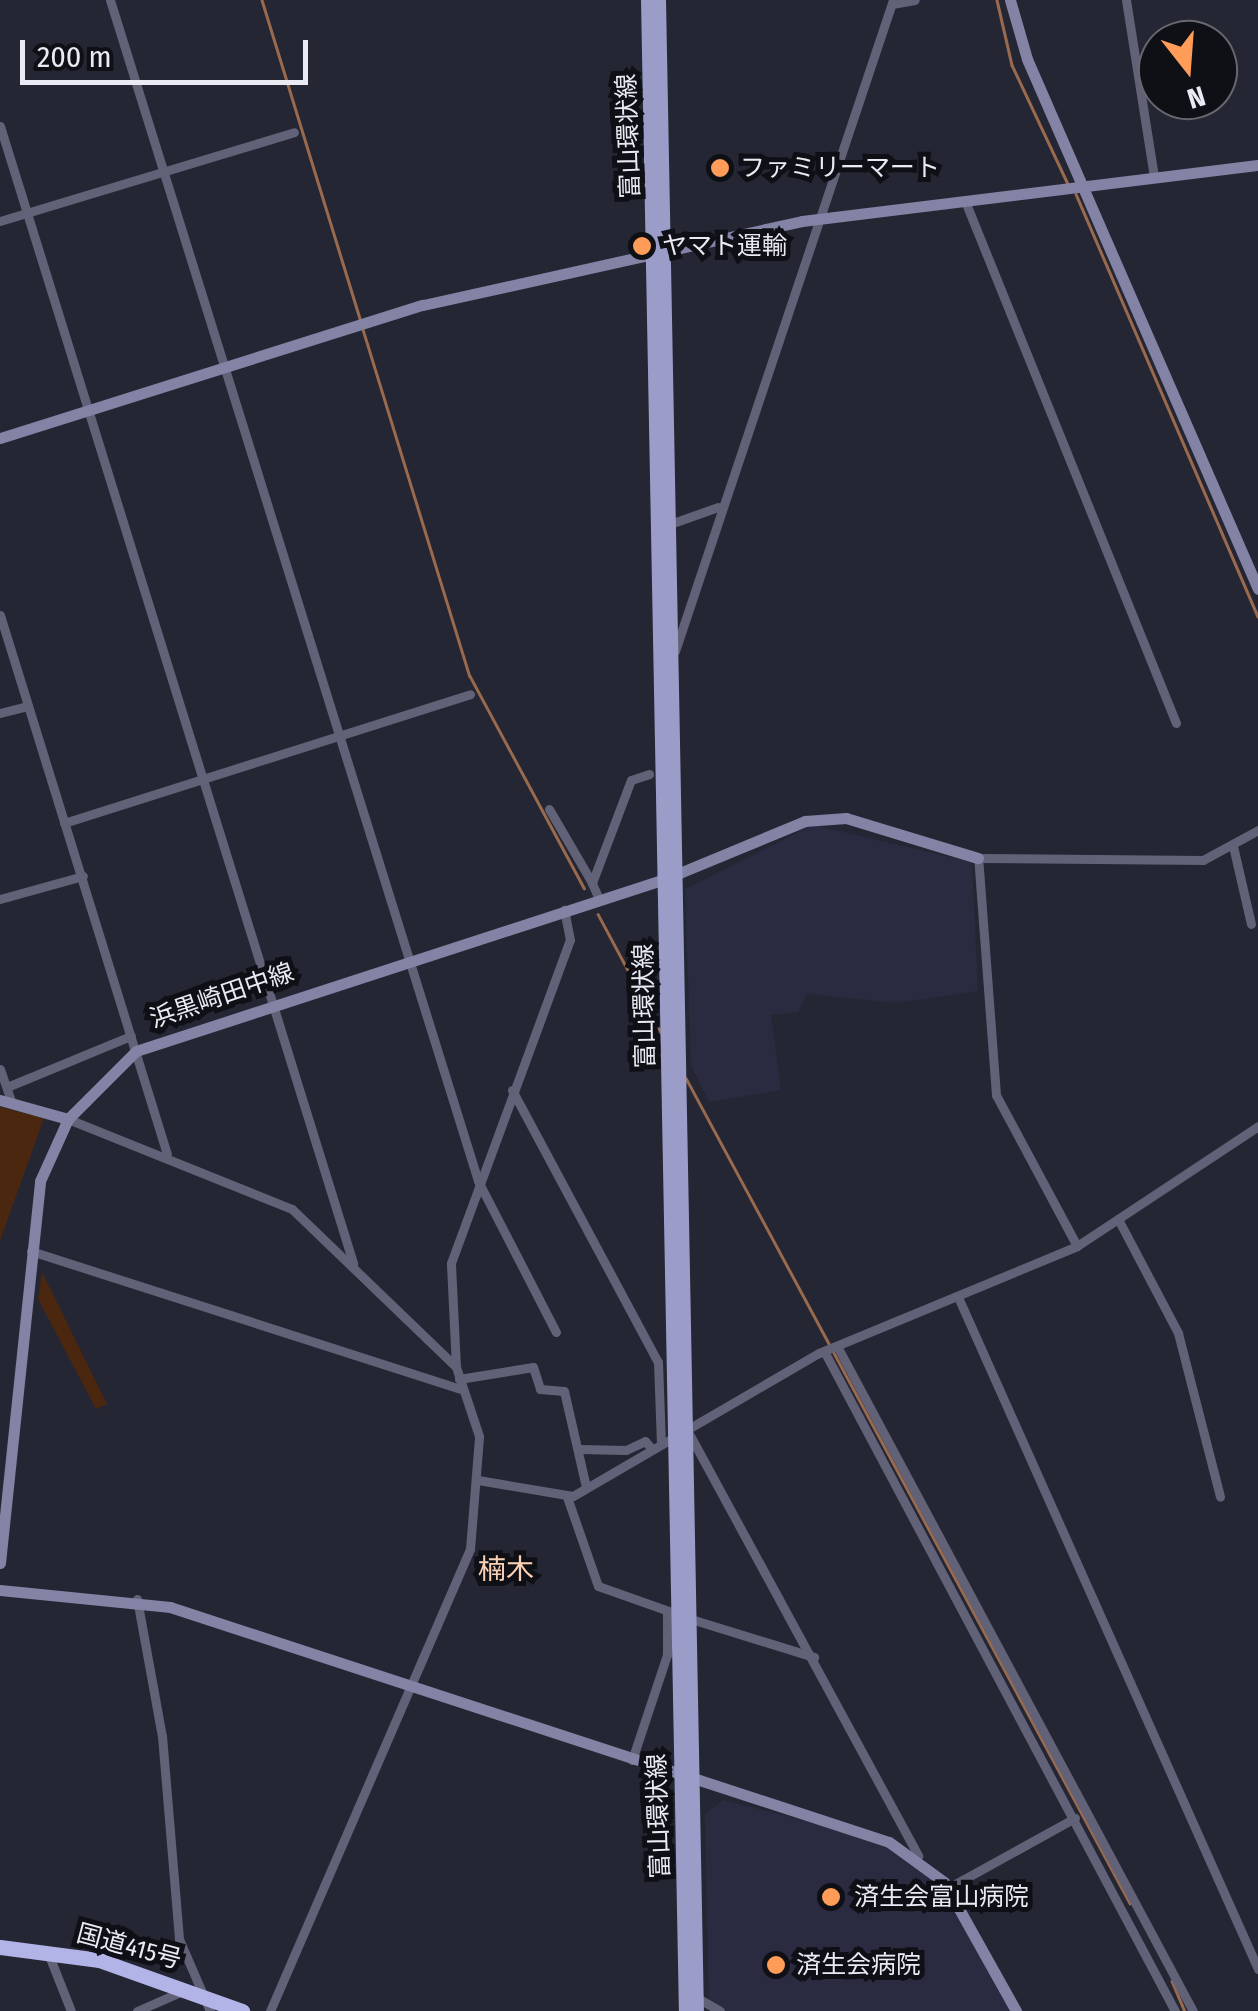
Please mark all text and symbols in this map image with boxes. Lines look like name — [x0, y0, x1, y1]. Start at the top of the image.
scale bar — [25, 20, 312, 82]
north arrow — [1138, 20, 1238, 120]
text: 200 m — [37, 39, 112, 75]
street label: 富山環状線 — [612, 73, 646, 199]
text: N — [1183, 79, 1209, 115]
place label: ファミリーマート — [740, 153, 940, 183]
marker: ファミリーマート — [709, 157, 731, 179]
place label: ヤマト運輸 — [662, 231, 787, 261]
marker: ヤマト運輸 — [631, 235, 653, 257]
street label: 富山環状線 — [629, 943, 661, 1069]
street label: 浜黒崎田中線 — [146, 957, 298, 1035]
district label: 楠木 — [478, 1553, 534, 1587]
street label: 富山環状線 — [642, 1753, 676, 1879]
place label: 済生会富山病院 — [854, 1882, 1029, 1912]
marker: 済生会富山病院 — [818, 1884, 844, 1910]
street label: 国道415号 — [73, 1919, 185, 1975]
place label: 済生会病院 — [796, 1950, 921, 1980]
marker: 済生会病院 — [765, 1954, 787, 1976]

